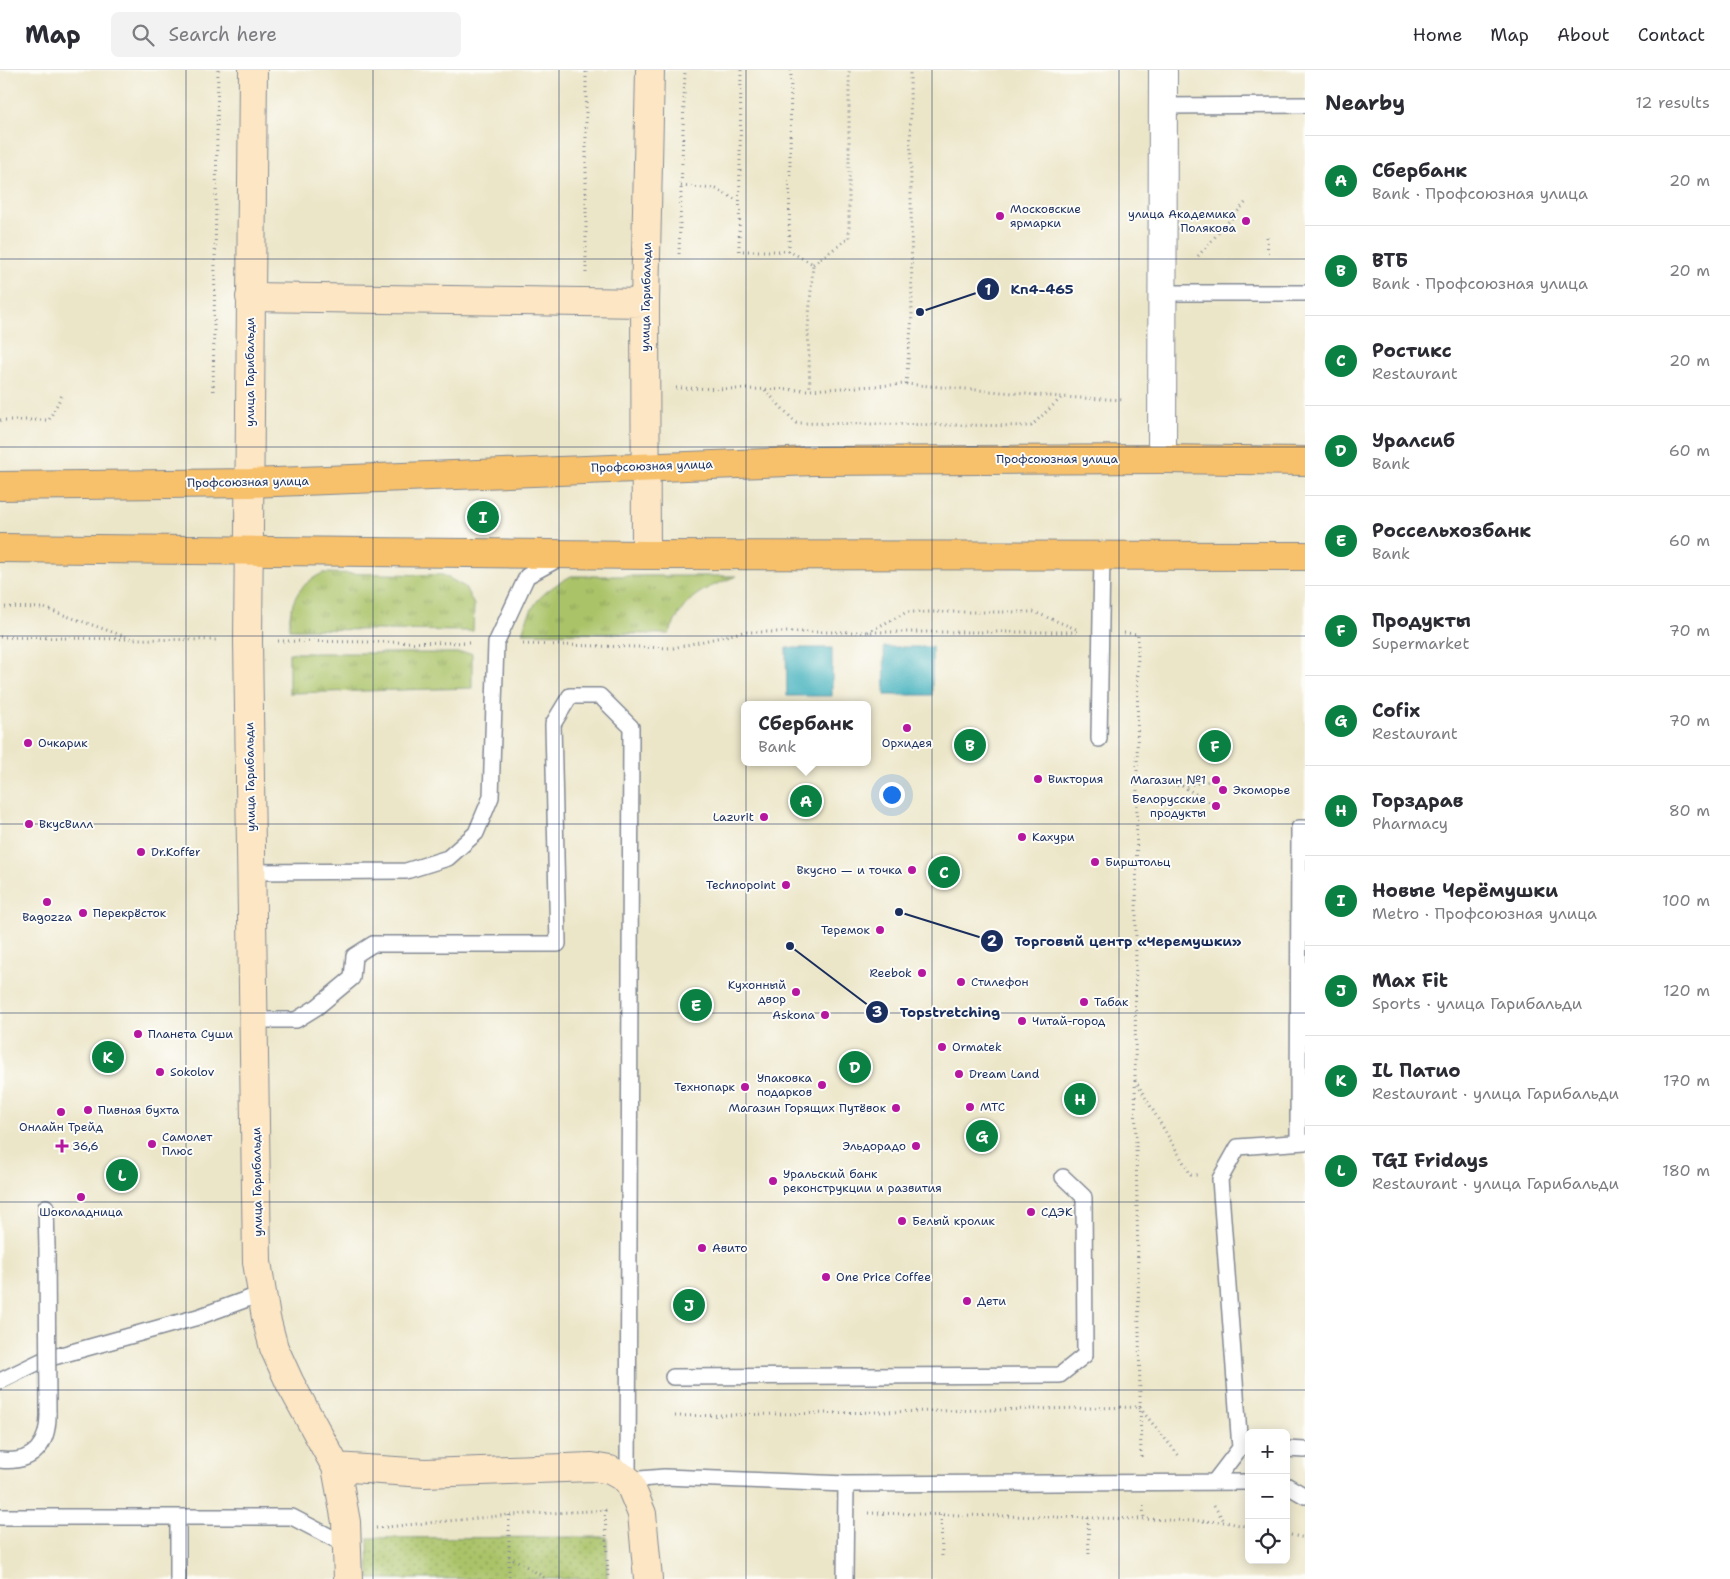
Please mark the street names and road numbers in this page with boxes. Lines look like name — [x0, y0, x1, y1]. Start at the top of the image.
street label: улица Гарибальди — [637, 242, 655, 352]
street label: улица Гарибальди — [242, 317, 258, 427]
street label: Профсоюзная улица — [996, 451, 1118, 467]
street label: Профсоюзная улица — [591, 456, 714, 476]
street label: Профсоюзная улица — [187, 473, 310, 491]
street label: улица Гарибальди — [241, 722, 259, 832]
street label: улица Гарибальди — [248, 1127, 266, 1237]

